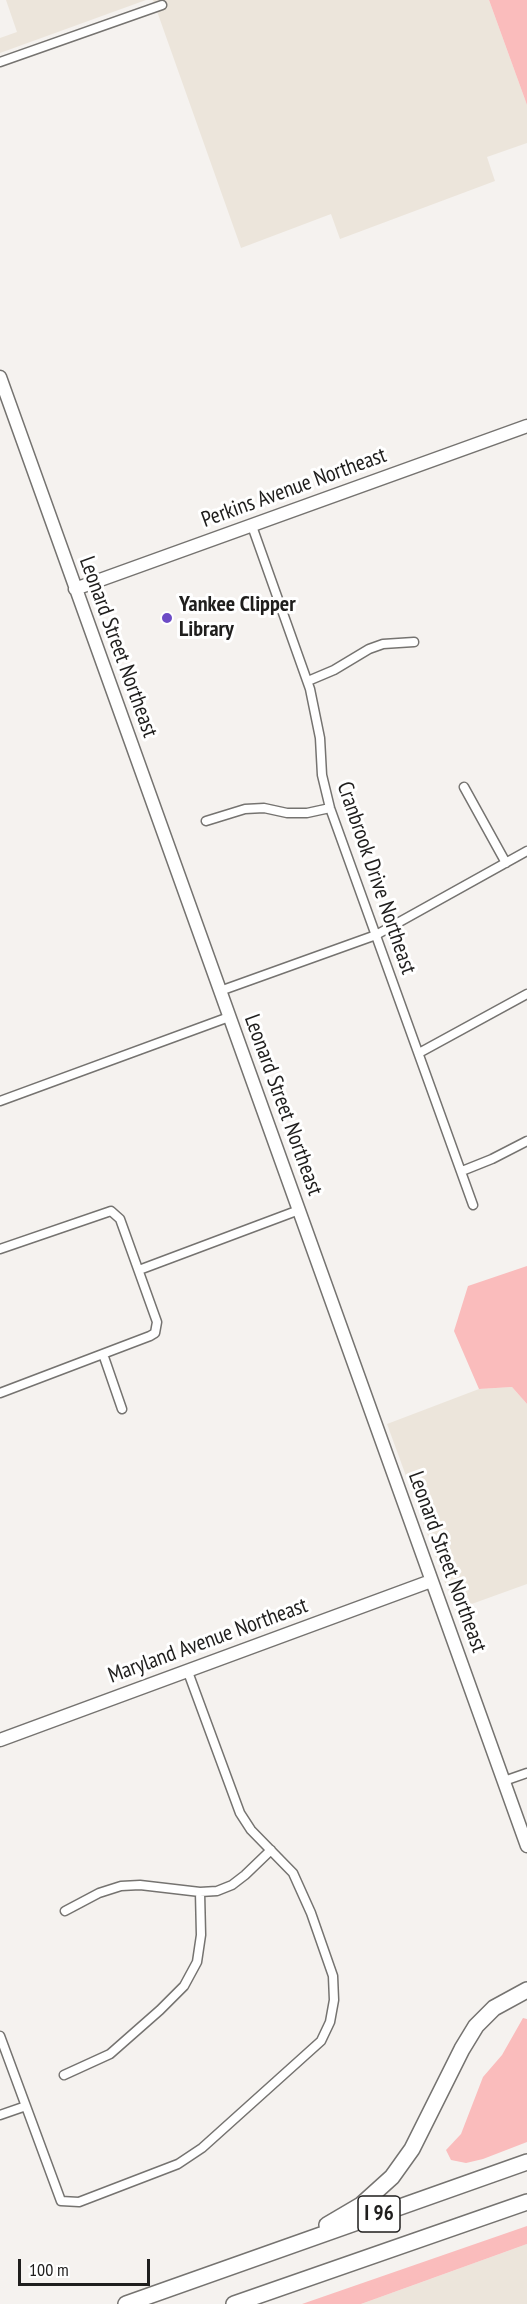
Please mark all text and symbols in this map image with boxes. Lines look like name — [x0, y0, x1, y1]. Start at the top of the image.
street label: Perkins Avenue Northeast — [198, 442, 390, 534]
street label: Leonard Street Northeast — [73, 553, 163, 741]
place label: Yankee Clipper Library — [179, 592, 296, 644]
marker: Yankee Clipper Library — [160, 611, 174, 625]
street label: Cranbrook Drive Northeast — [331, 778, 421, 978]
street label: Leonard Street Northeast — [238, 1011, 328, 1199]
street label: Leonard Street Northeast — [402, 1468, 492, 1656]
street label: Maryland Avenue Northeast — [105, 1593, 311, 1689]
road number: I 96 — [358, 2196, 400, 2232]
scale bar — [21, 2247, 153, 2285]
text: 100 m — [29, 2258, 69, 2281]

